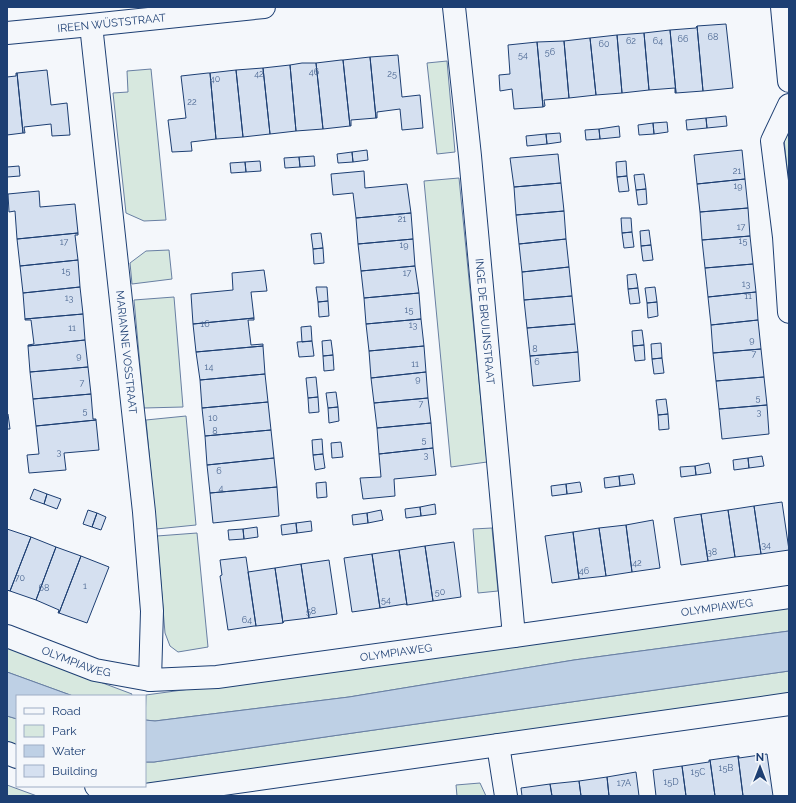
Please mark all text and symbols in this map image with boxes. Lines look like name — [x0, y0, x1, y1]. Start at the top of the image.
street label: IREEN WÜSTSTRAAT — [57, 11, 167, 35]
house number: 68 — [708, 32, 718, 42]
house number: 66 — [678, 34, 689, 44]
house number: 62 — [626, 36, 636, 46]
house number: 64 — [653, 36, 663, 46]
house number: 60 — [599, 39, 610, 49]
house number: 56 — [545, 47, 556, 57]
house number: 54 — [518, 50, 528, 60]
house number: 46 — [309, 67, 320, 77]
house number: 42 — [254, 69, 264, 79]
house number: 25 — [387, 69, 397, 79]
house number: 40 — [210, 74, 221, 84]
house number: 22 — [187, 97, 197, 107]
house number: 21 — [733, 166, 741, 176]
house number: 19 — [733, 181, 743, 191]
house number: 21 — [398, 214, 406, 224]
house number: 17 — [737, 222, 745, 232]
house number: 15 — [739, 236, 747, 246]
house number: 17 — [60, 237, 68, 247]
house number: 19 — [399, 240, 409, 250]
street label: INGE DE BRUIJNSTRAAT — [473, 258, 497, 385]
house number: 15 — [62, 266, 70, 276]
house number: 17 — [403, 268, 411, 278]
house number: 13 — [742, 279, 751, 289]
street label: MARIANNE VOSSTRAAT — [113, 290, 140, 415]
house number: 11 — [744, 291, 752, 301]
house number: 13 — [65, 293, 74, 303]
house number: 15 — [405, 305, 413, 315]
house number: 16 — [200, 319, 210, 329]
house number: 13 — [409, 320, 418, 330]
house number: 11 — [68, 323, 76, 333]
house number: 9 — [749, 335, 755, 345]
house number: 8 — [532, 344, 538, 354]
house number: 7 — [752, 349, 757, 359]
house number: 9 — [76, 351, 82, 361]
house number: 6 — [534, 357, 540, 367]
house number: 11 — [411, 359, 419, 369]
house number: 14 — [205, 362, 213, 372]
house number: 9 — [415, 374, 421, 384]
house number: 7 — [80, 378, 85, 388]
house number: 5 — [756, 393, 761, 403]
house number: 7 — [419, 399, 424, 409]
house number: 5 — [83, 406, 88, 416]
house number: 3 — [757, 407, 762, 417]
house number: 10 — [208, 413, 218, 423]
house number: 8 — [212, 426, 218, 436]
house number: 5 — [422, 435, 427, 445]
house number: 3 — [57, 447, 62, 457]
house number: 3 — [424, 450, 429, 460]
house number: 6 — [216, 466, 222, 476]
house number: 4 — [219, 483, 224, 493]
house number: 34 — [761, 540, 771, 550]
house number: 38 — [707, 547, 717, 557]
house number: 42 — [632, 558, 642, 568]
house number: 46 — [579, 566, 590, 576]
house number: 70 — [15, 573, 26, 583]
house number: 1 — [83, 581, 87, 591]
house number: 68 — [39, 583, 49, 593]
house number: 50 — [435, 587, 446, 597]
house number: 54 — [381, 595, 391, 605]
street label: OLYMPIAWEG — [680, 596, 754, 619]
house number: 58 — [306, 606, 316, 616]
house number: 64 — [242, 615, 252, 625]
street label: OLYMPIAWEG — [359, 641, 433, 664]
street label: OLYMPIAWEG — [40, 644, 112, 679]
legend — [16, 695, 146, 787]
text: Road — [52, 704, 81, 718]
text: Park — [52, 724, 77, 738]
text: Water — [52, 744, 86, 758]
north arrow — [740, 747, 780, 787]
text: N — [756, 751, 764, 764]
house number: 15B — [719, 763, 733, 773]
text: Building — [52, 764, 98, 778]
house number: 15C — [691, 767, 705, 777]
house number: 15D — [663, 777, 679, 787]
house number: 17A — [617, 778, 631, 788]

